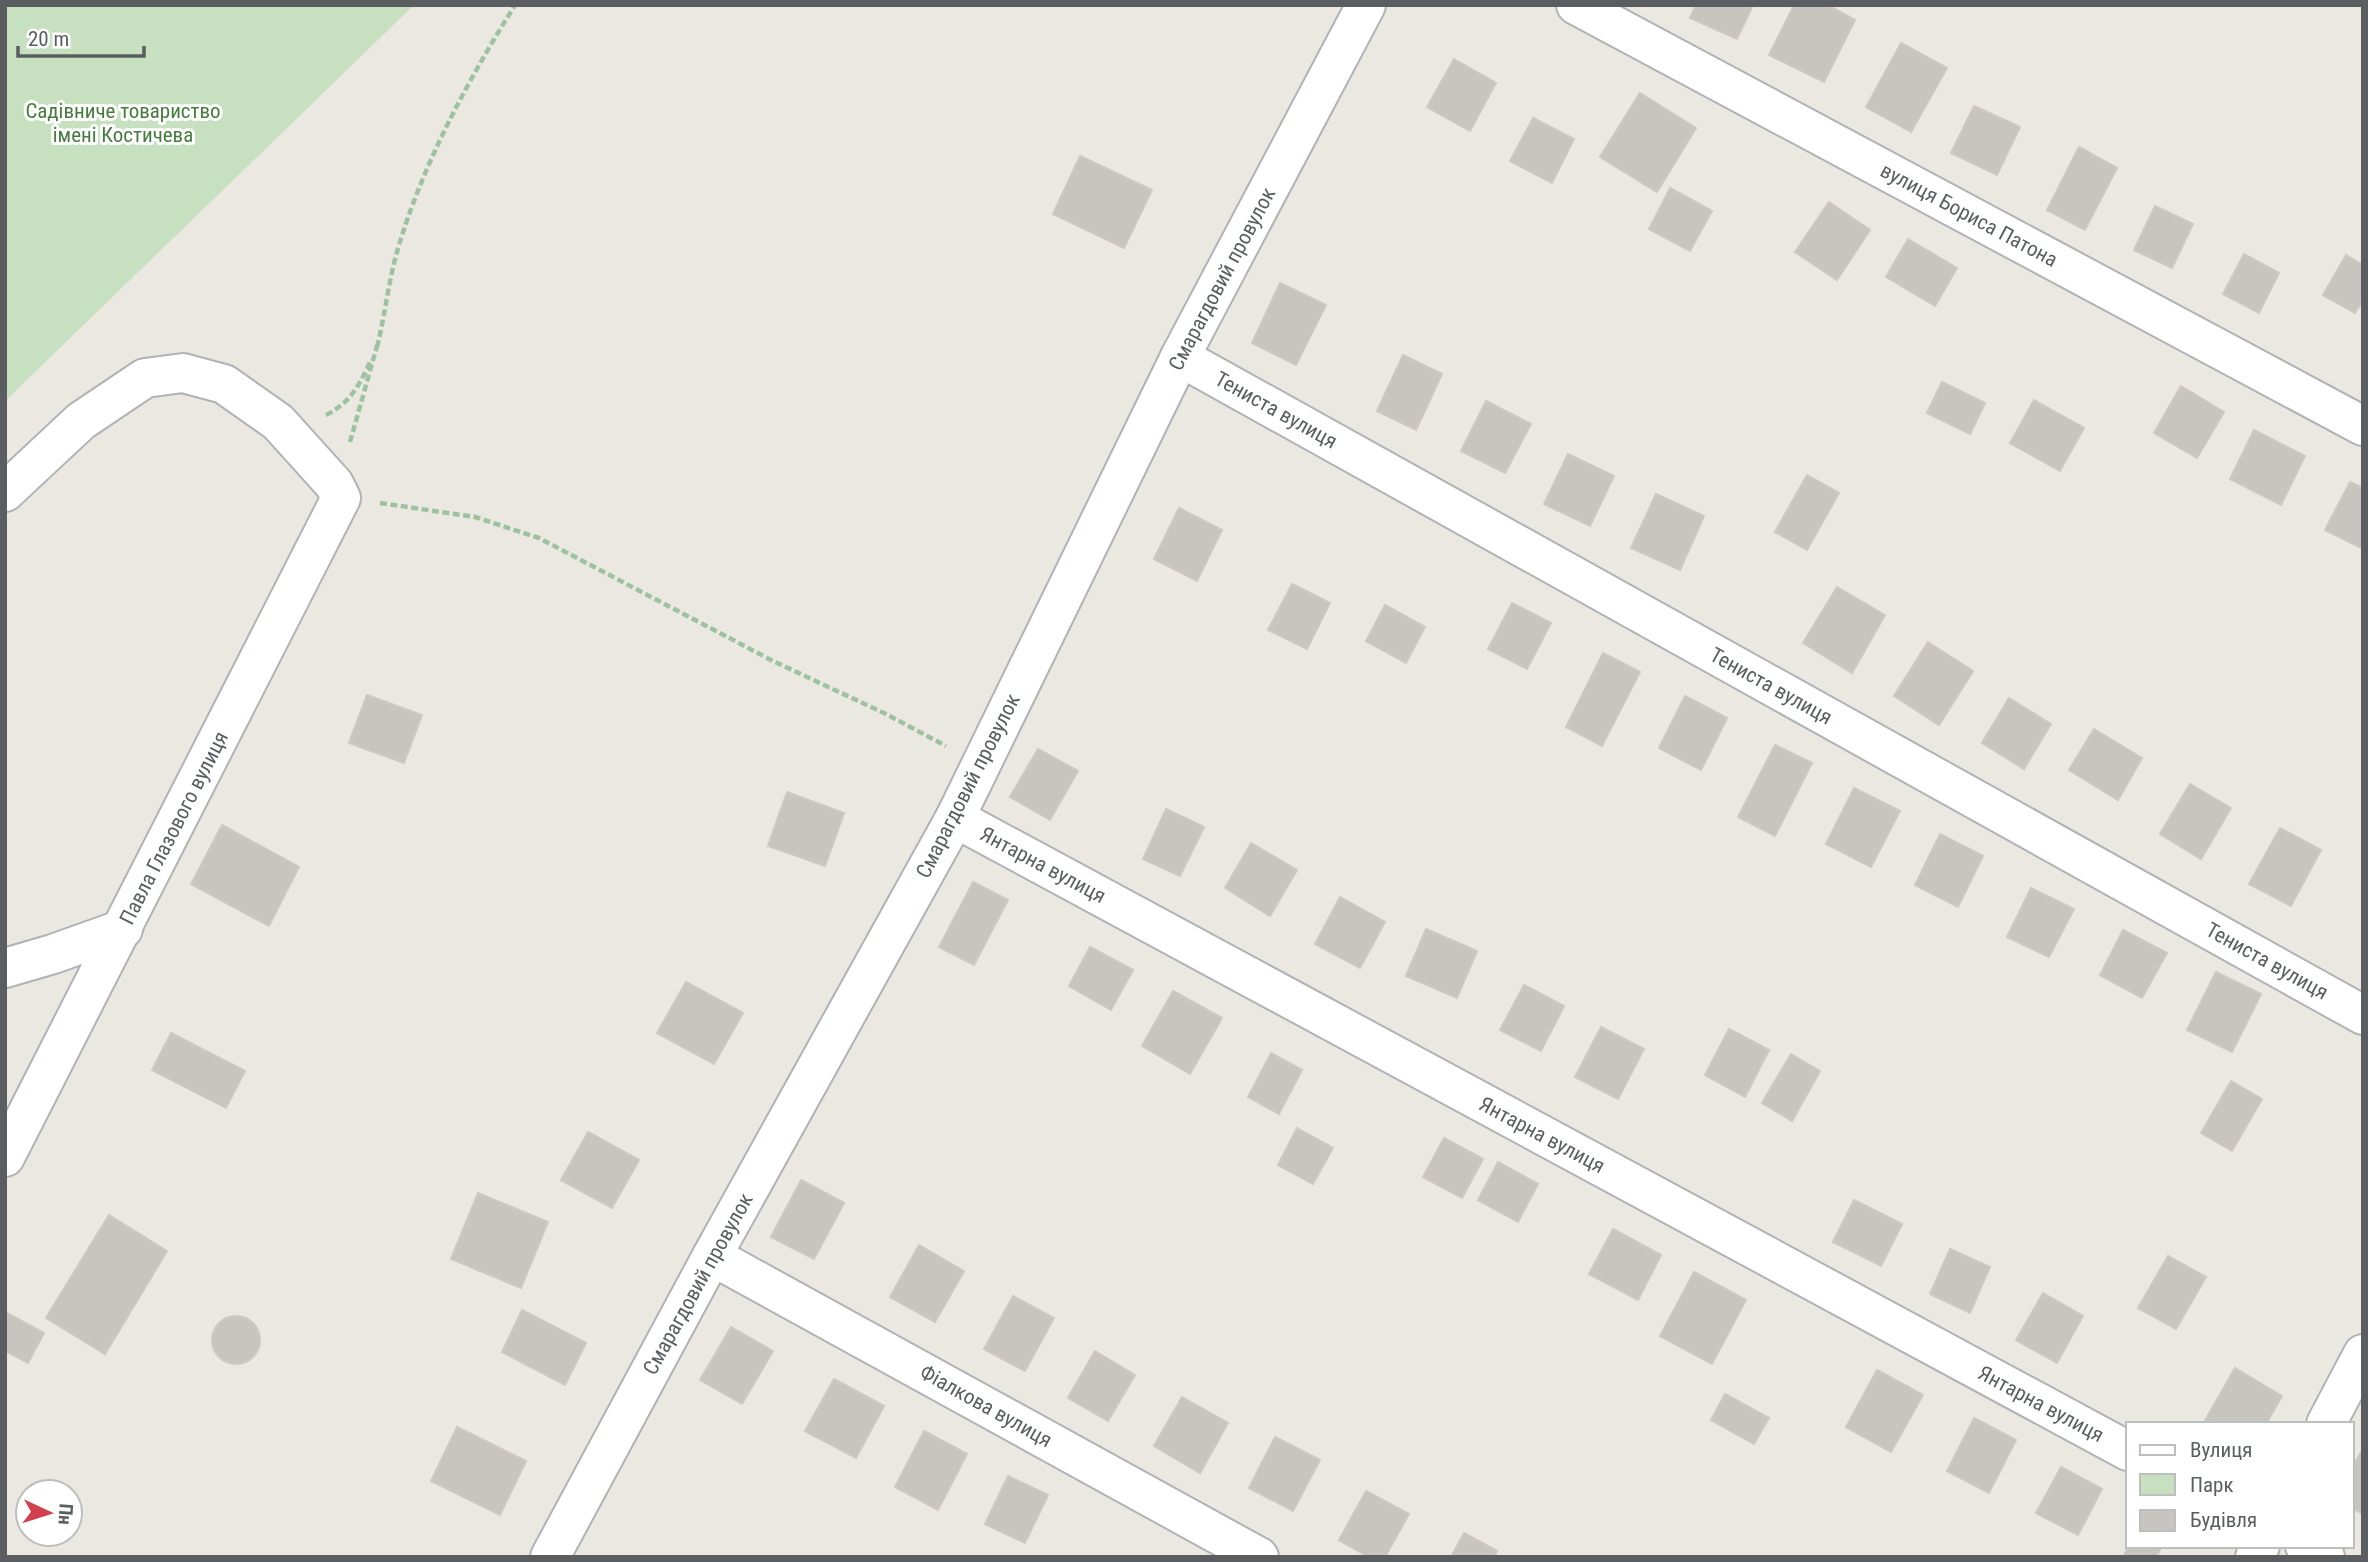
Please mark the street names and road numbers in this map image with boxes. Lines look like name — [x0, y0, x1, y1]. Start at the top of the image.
street label: вулиця Бориса Патона — [1877, 158, 2061, 272]
street label: Смарагдовий провулок — [1164, 184, 1280, 374]
street label: Тениста вулиця — [1211, 367, 1341, 453]
street label: Тениста вулиця — [1706, 643, 1836, 729]
street label: Смарагдовий провулок — [911, 690, 1025, 882]
street label: Павла Глазового вулиця — [115, 728, 233, 928]
street label: Янтарна вулиця — [976, 822, 1110, 908]
street label: Тениста вулиця — [2202, 918, 2332, 1004]
street label: Янтарна вулиця — [1475, 1092, 1609, 1178]
street label: Смарагдовий провулок — [638, 1189, 758, 1379]
street label: Фіалкова вулиця — [916, 1360, 1056, 1452]
street label: Янтарна вулиця — [1974, 1361, 2108, 1447]

